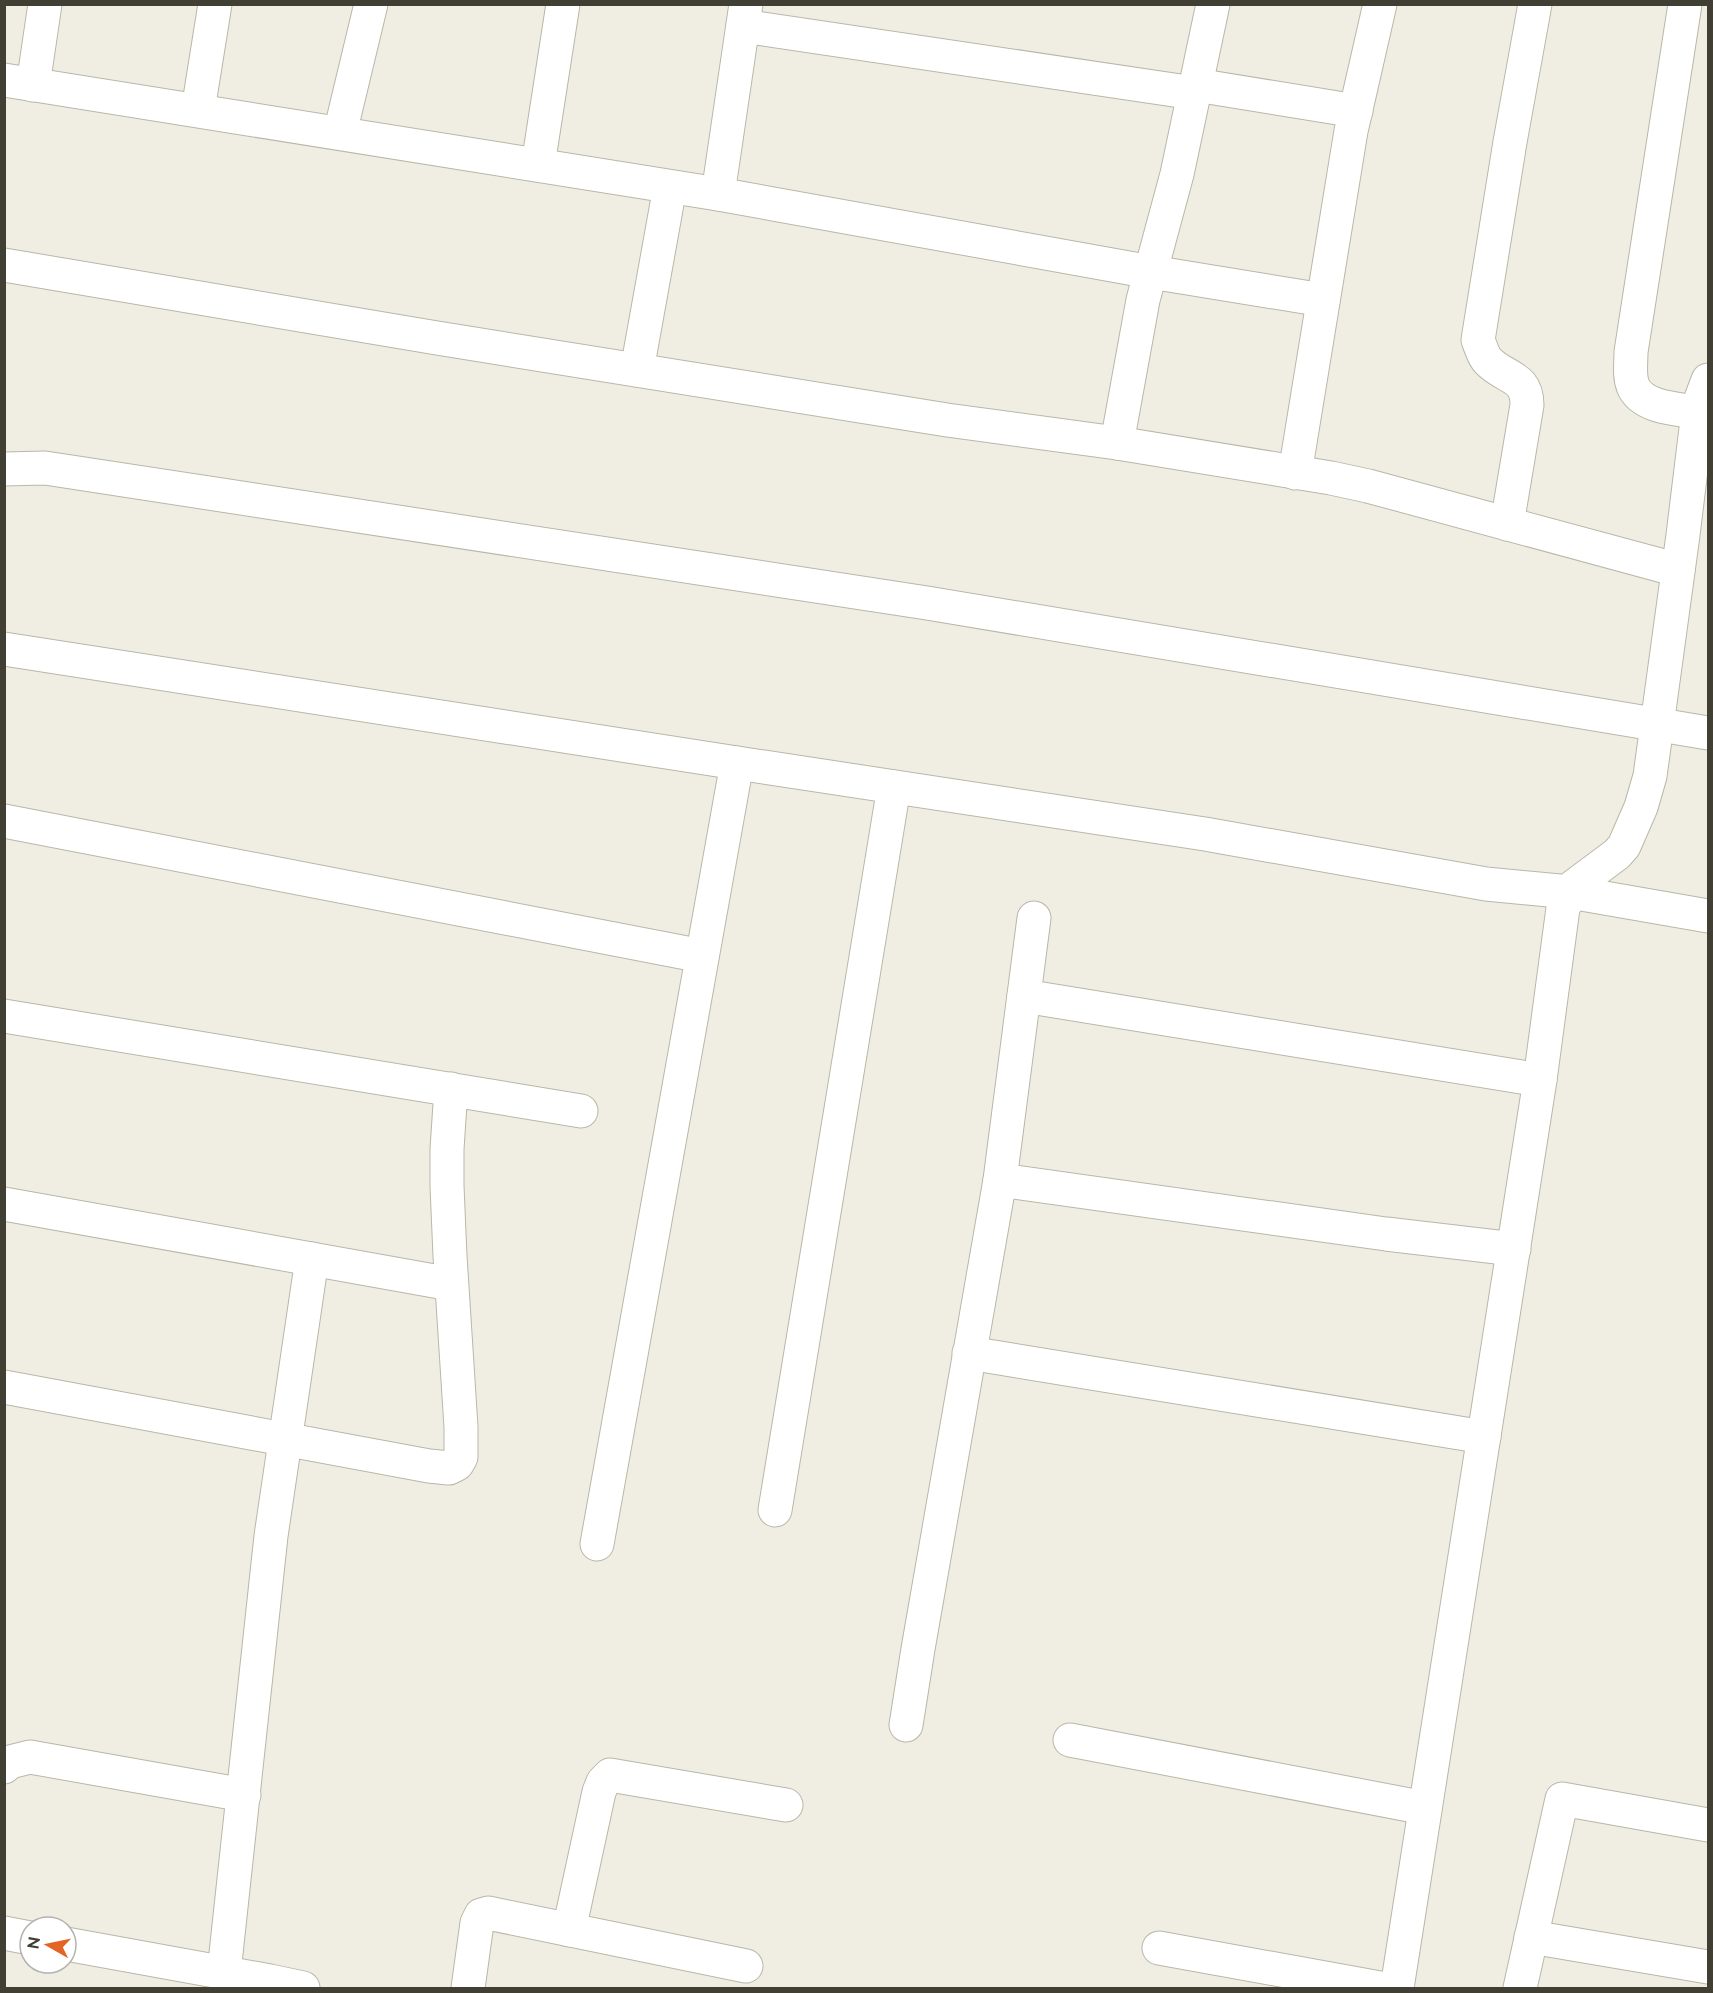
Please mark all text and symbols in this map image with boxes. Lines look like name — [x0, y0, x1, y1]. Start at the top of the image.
north arrow — [18, 1915, 78, 1975]
text: N — [23, 1935, 44, 1950]

